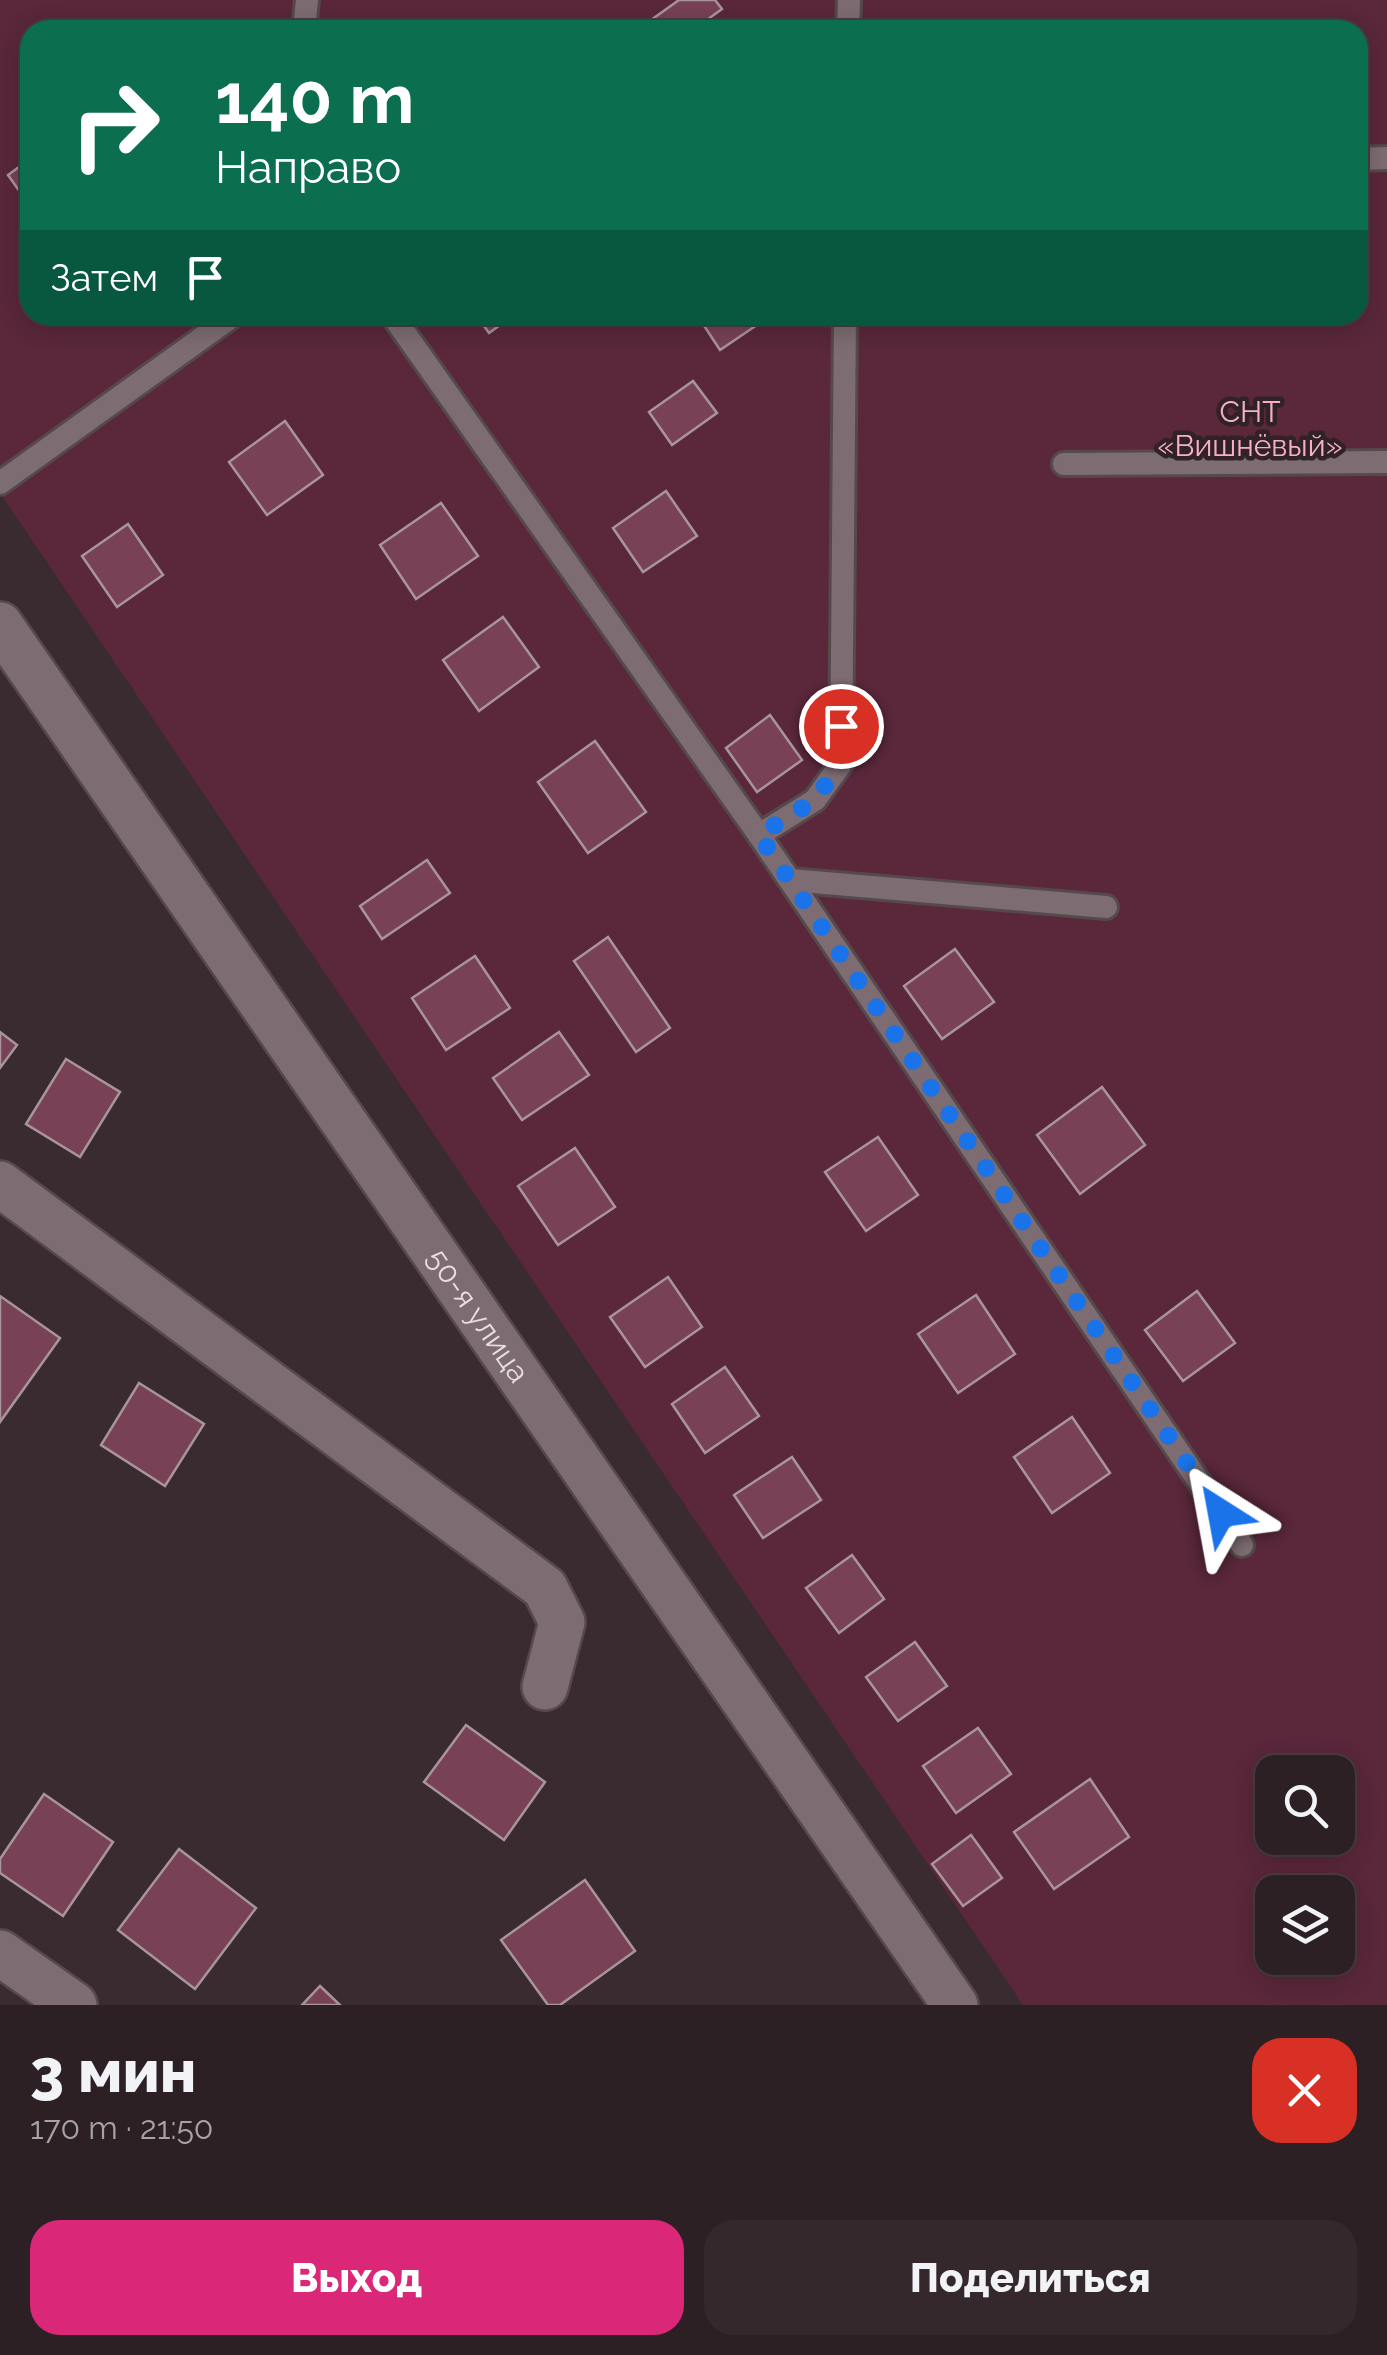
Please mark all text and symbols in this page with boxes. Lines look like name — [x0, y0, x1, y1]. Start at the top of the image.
text: 140 m — [215, 57, 415, 139]
icon: right — [50, 60, 180, 190]
text: Направо — [215, 141, 401, 194]
icon: arrive — [178, 250, 233, 305]
text: Затем — [50, 255, 158, 300]
park label: СНТ «Вишнёвый» — [1157, 394, 1343, 463]
pin — [799, 684, 884, 769]
icon: arrive — [814, 699, 869, 754]
street label: 50-я улица — [420, 1242, 537, 1389]
position arrow — [1169, 1461, 1273, 1565]
map controls — [1255, 1755, 1355, 1975]
button: search — [1255, 1755, 1355, 1855]
button: layers — [1255, 1875, 1355, 1975]
text: 3 мин — [30, 2036, 196, 2106]
button: close — [1252, 2038, 1357, 2143]
text: 170 m · 21:50 — [30, 2109, 213, 2146]
button: Выход — [30, 2220, 684, 2335]
button: Поделиться — [704, 2220, 1357, 2335]

